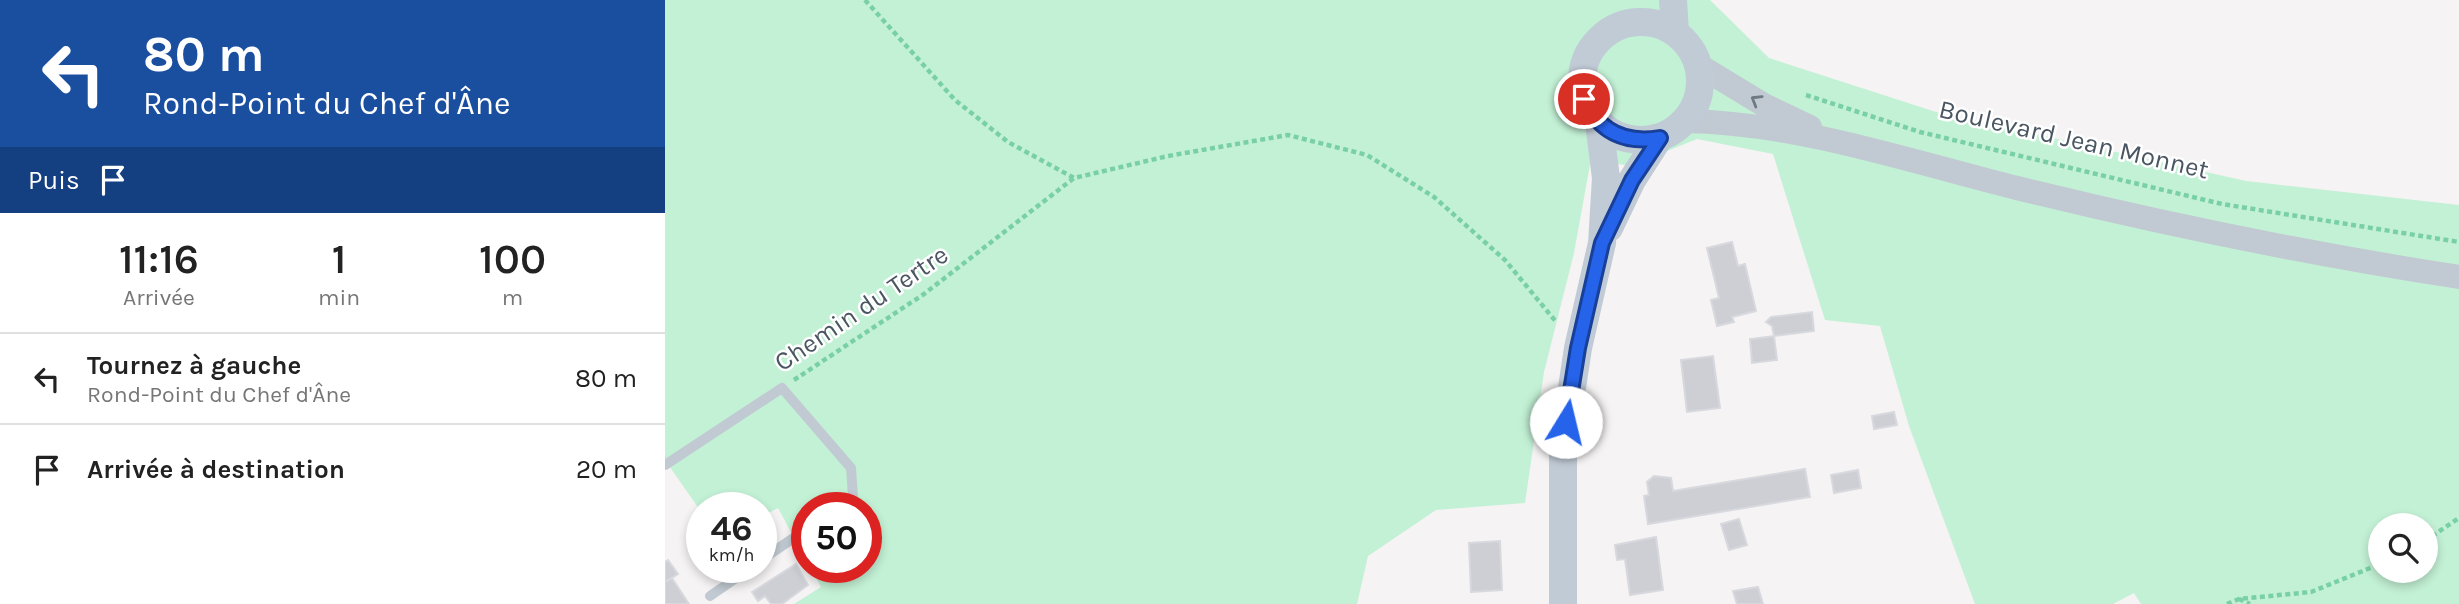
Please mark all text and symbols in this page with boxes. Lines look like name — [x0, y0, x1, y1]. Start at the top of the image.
text: 80 m — [143, 26, 265, 83]
icon: left — [28, 28, 119, 119]
pin — [1554, 69, 1614, 129]
icon: arrive — [1565, 80, 1603, 118]
text: Rond-Point du Chef d'Âne — [143, 85, 510, 122]
street label: Boulevard Jean Monnet — [1936, 93, 2212, 186]
one-way arrow — [1750, 95, 1763, 108]
icon: arrive — [94, 161, 132, 199]
text: Puis — [28, 165, 80, 196]
text: 11:16 — [119, 234, 199, 284]
text: 1 — [332, 234, 346, 284]
text: 100 — [479, 234, 546, 284]
street label: Chemin du Tertre — [769, 239, 954, 378]
text: Arrivée — [123, 284, 195, 311]
text: min — [318, 284, 360, 311]
text: m — [502, 284, 523, 311]
text: Tournez à gauche — [87, 350, 301, 381]
icon: left — [28, 360, 66, 398]
text: 80 m — [575, 363, 637, 394]
text: Rond-Point du Chef d'Âne — [87, 381, 351, 408]
position arrow — [1529, 385, 1603, 459]
icon: arrive — [28, 451, 66, 489]
text: Arrivée à destination — [87, 454, 345, 485]
text: 20 m — [576, 454, 637, 485]
speed limit sign: 50 — [791, 492, 882, 583]
text: 46 — [710, 508, 753, 549]
map controls — [2368, 513, 2438, 583]
button: search — [2368, 513, 2438, 583]
text: km/h — [709, 544, 754, 566]

